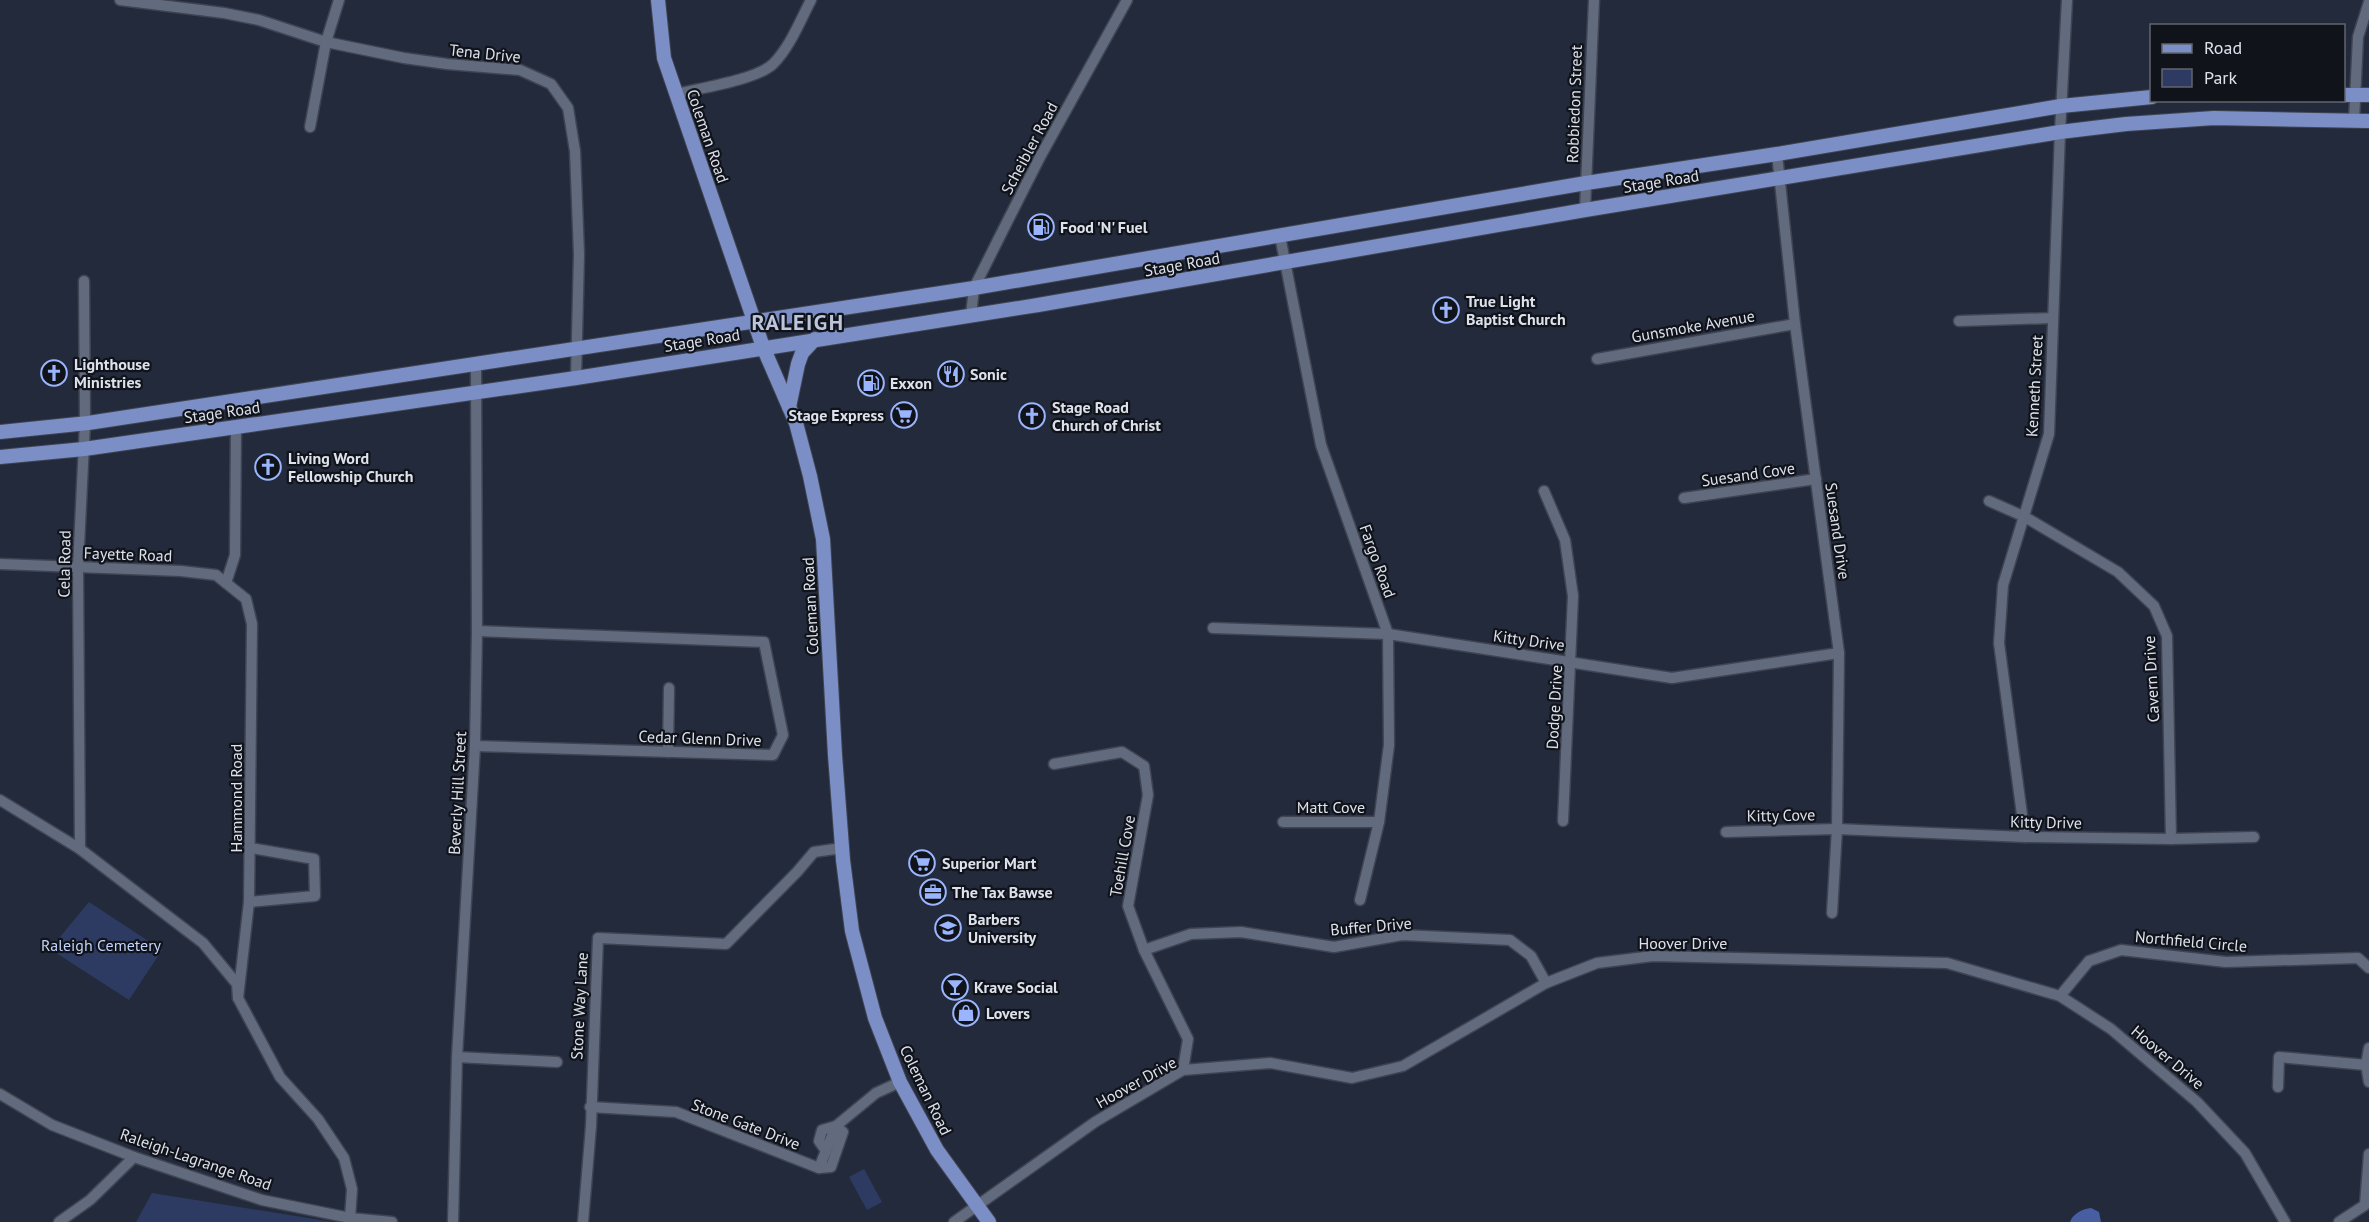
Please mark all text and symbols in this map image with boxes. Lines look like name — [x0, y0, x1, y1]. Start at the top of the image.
legend — [2150, 24, 2345, 102]
text: Road — [2204, 36, 2242, 59]
street label: Tena Drive — [448, 39, 522, 67]
street label: Robbiedon Street — [1562, 44, 1586, 163]
text: Park — [2204, 66, 2237, 89]
street label: Coleman Road — [683, 87, 733, 185]
street label: Scheibler Road — [996, 98, 1062, 198]
street label: Stage Road — [1622, 165, 1700, 197]
fuel station icon: Food 'N' Fuel — [1026, 212, 1056, 242]
place label: Food 'N' Fuel — [1060, 217, 1148, 237]
street label: Stage Road — [1142, 247, 1222, 281]
place label: True Light Baptist Church — [1466, 291, 1566, 329]
church icon: True Light Baptist Church — [1431, 295, 1461, 325]
street label: Gunsmoke Avenue — [1630, 305, 1756, 347]
district label: RALEIGH — [751, 308, 845, 336]
street label: Stage Road — [663, 324, 741, 356]
street label: Kenneth Street — [2021, 334, 2047, 437]
place label: Lighthouse Ministries — [74, 354, 150, 392]
church icon: Lighthouse Ministries — [39, 358, 69, 388]
restaurant icon: Sonic — [936, 359, 966, 389]
place label: Sonic — [970, 364, 1007, 384]
fuel station icon: Exxon — [856, 368, 886, 398]
place label: Exxon — [890, 373, 932, 393]
street label: Stage Road — [183, 397, 261, 427]
place label: Stage Road Church of Christ — [1052, 397, 1161, 435]
supermarket icon: Stage Express — [889, 400, 919, 430]
church icon: Stage Road Church of Christ — [1017, 401, 1047, 431]
place label: Stage Express — [789, 405, 884, 425]
place label: Living Word Fellowship Church — [288, 448, 413, 486]
church icon: Living Word Fellowship Church — [253, 452, 283, 482]
street label: Suesand Cove — [1700, 458, 1796, 490]
street label: Suesand Drive — [1821, 481, 1855, 581]
street label: Fargo Road — [1355, 521, 1401, 601]
street label: Cela Road — [53, 530, 75, 598]
street label: Fayette Road — [83, 542, 173, 566]
street label: Coleman Road — [797, 557, 823, 655]
street label: Kitty Drive — [1492, 625, 1566, 655]
street label: Cavern Drive — [2139, 635, 2163, 723]
street label: Dodge Drive — [1542, 664, 1566, 750]
street label: Cedar Glenn Drive — [638, 726, 762, 750]
street label: Beverly Hill Street — [444, 730, 470, 855]
street label: Hammond Road — [226, 744, 246, 852]
street label: Matt Cove — [1297, 797, 1365, 817]
street label: Kitty Cove — [1746, 804, 1816, 826]
street label: Kitty Drive — [2010, 811, 2082, 833]
street label: Toehill Cove — [1105, 813, 1139, 899]
supermarket icon: Superior Mart — [907, 848, 937, 878]
place label: Superior Mart — [942, 853, 1037, 873]
office icon: The Tax Bawse — [918, 877, 948, 907]
place label: The Tax Bawse — [952, 882, 1053, 902]
place label: Barbers University — [968, 909, 1037, 947]
street label: Buffer Drive — [1329, 912, 1413, 940]
school or university icon: Barbers University — [933, 913, 963, 943]
street label: Northfield Circle — [2134, 926, 2248, 956]
street label: Hoover Drive — [1639, 933, 1727, 953]
park label: Raleigh Cemetery — [41, 935, 162, 955]
street label: Stone Way Lane — [566, 952, 592, 1060]
bar icon: Krave Social — [940, 972, 970, 1002]
place label: Krave Social — [974, 977, 1058, 997]
shop icon: Lovers — [951, 998, 981, 1028]
place label: Lovers — [986, 1003, 1030, 1023]
street label: Hoover Drive — [2128, 1021, 2208, 1093]
street label: Coleman Road — [896, 1042, 956, 1138]
street label: Hoover Drive — [1092, 1052, 1180, 1112]
street label: Stone Gate Drive — [689, 1094, 803, 1154]
street label: Raleigh-Lagrange Road — [118, 1124, 274, 1194]

